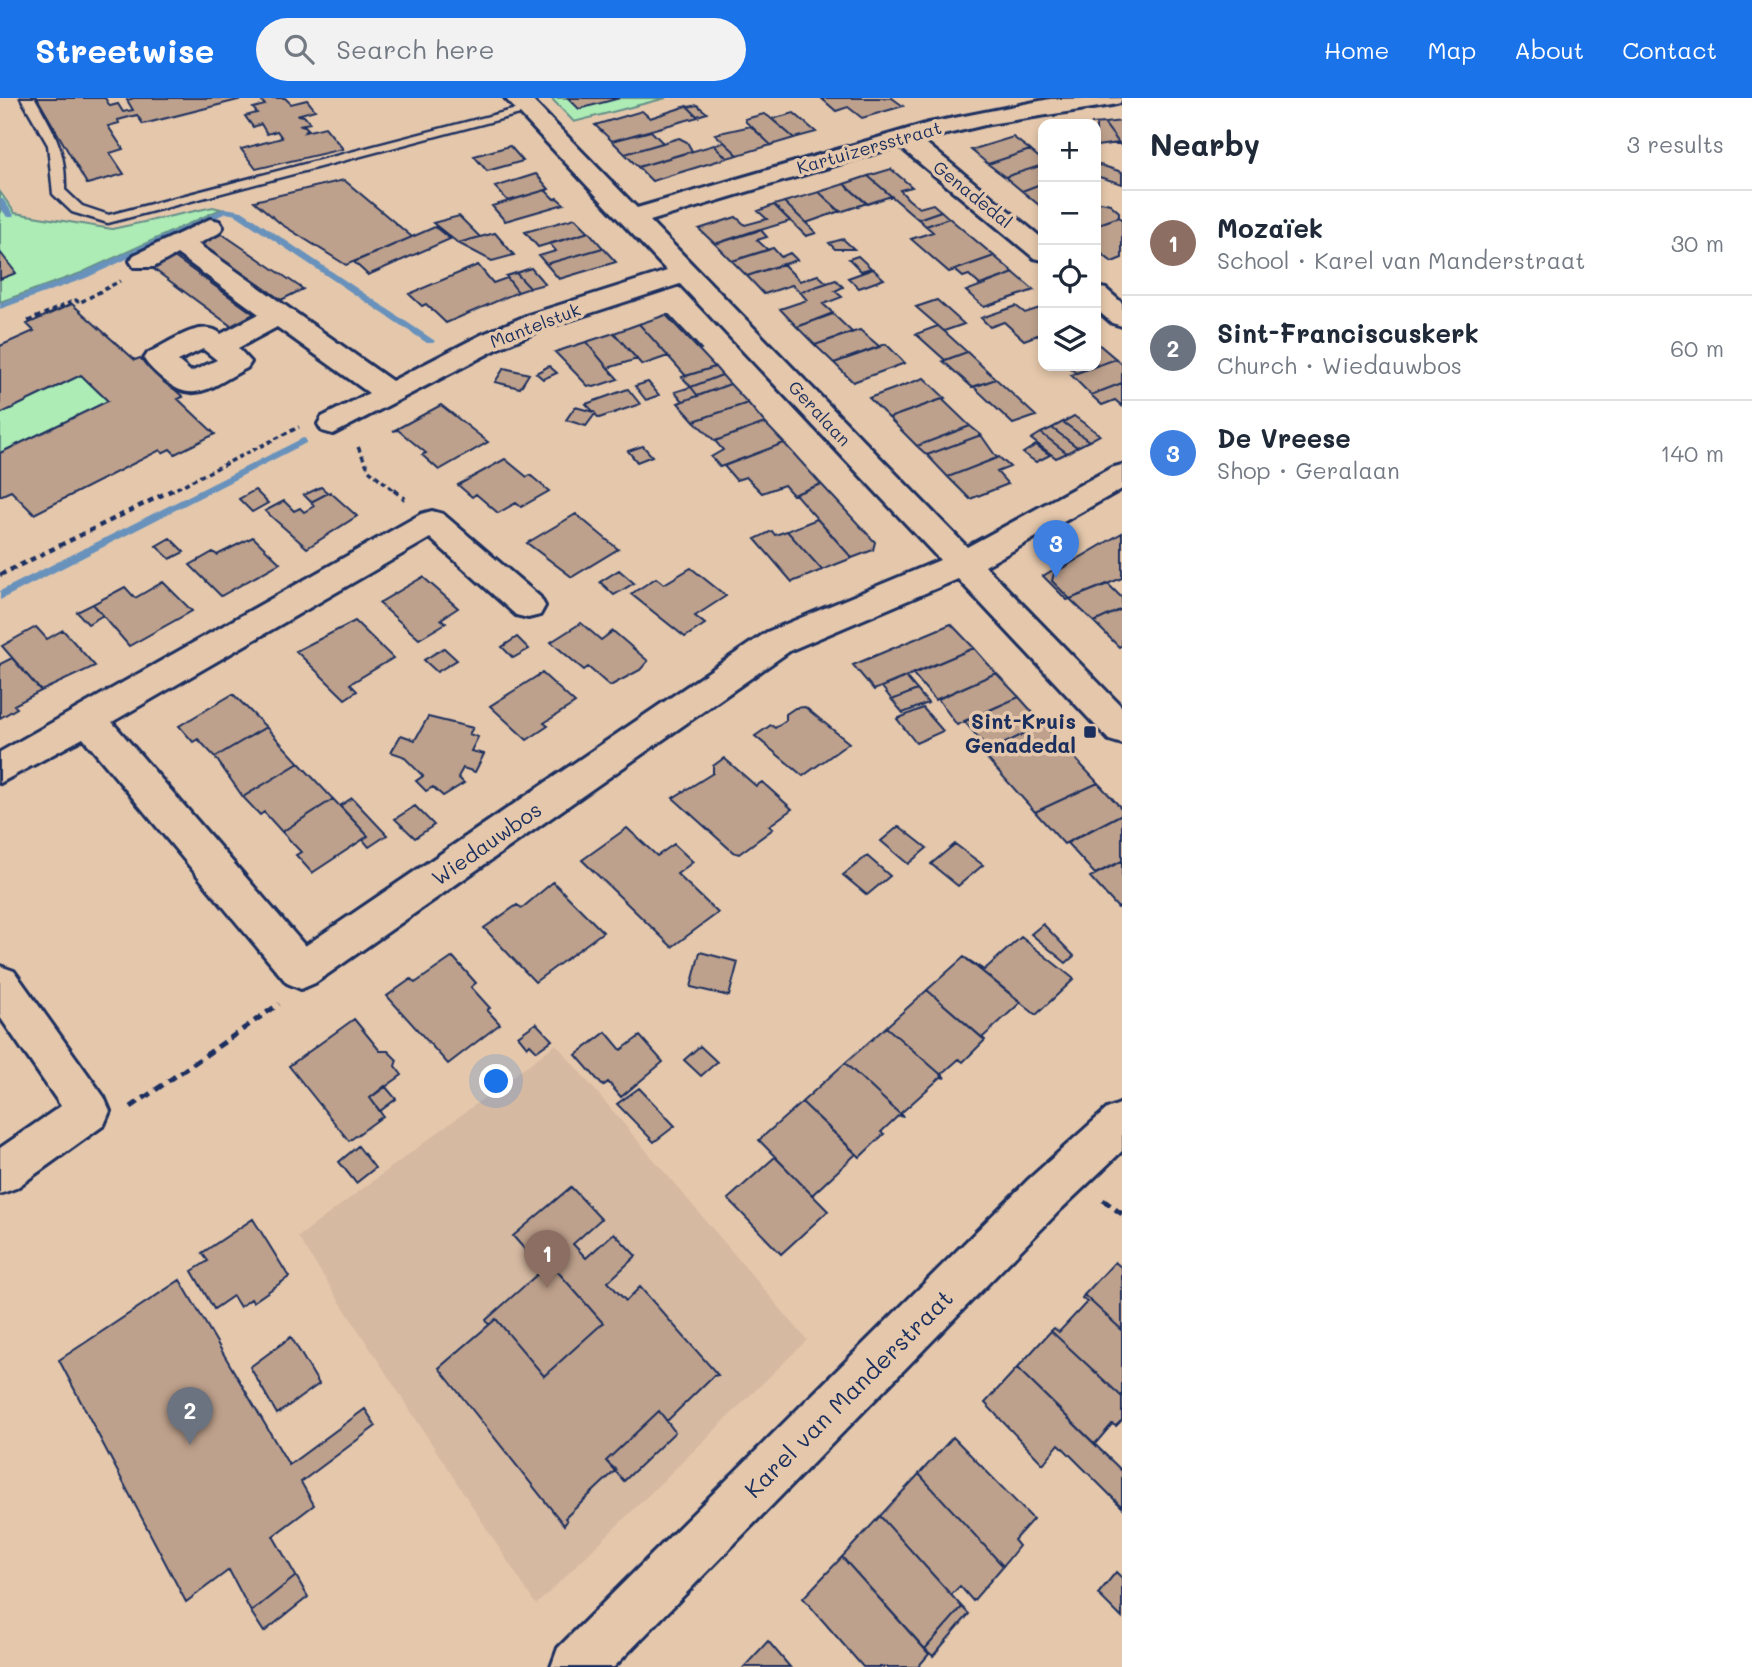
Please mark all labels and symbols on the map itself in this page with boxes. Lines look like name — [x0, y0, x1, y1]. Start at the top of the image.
street label: Kartuizersstraat — [794, 115, 944, 179]
street label: Genadedal — [928, 155, 1018, 233]
street label: Mantelstuk — [486, 297, 584, 353]
street label: Geralaan — [783, 375, 857, 451]
pin: 3 — [1033, 520, 1079, 578]
place label: Sint-Kruis Genadedal — [965, 707, 1076, 758]
marker: Sint-Kruis Genadedal — [1082, 724, 1098, 740]
street label: Wiedauwbos — [426, 795, 546, 891]
your location — [479, 1064, 513, 1098]
pin: 1 — [524, 1230, 570, 1288]
street label: Karel van Manderstraat — [737, 1282, 959, 1504]
pin: 2 — [167, 1387, 213, 1445]

